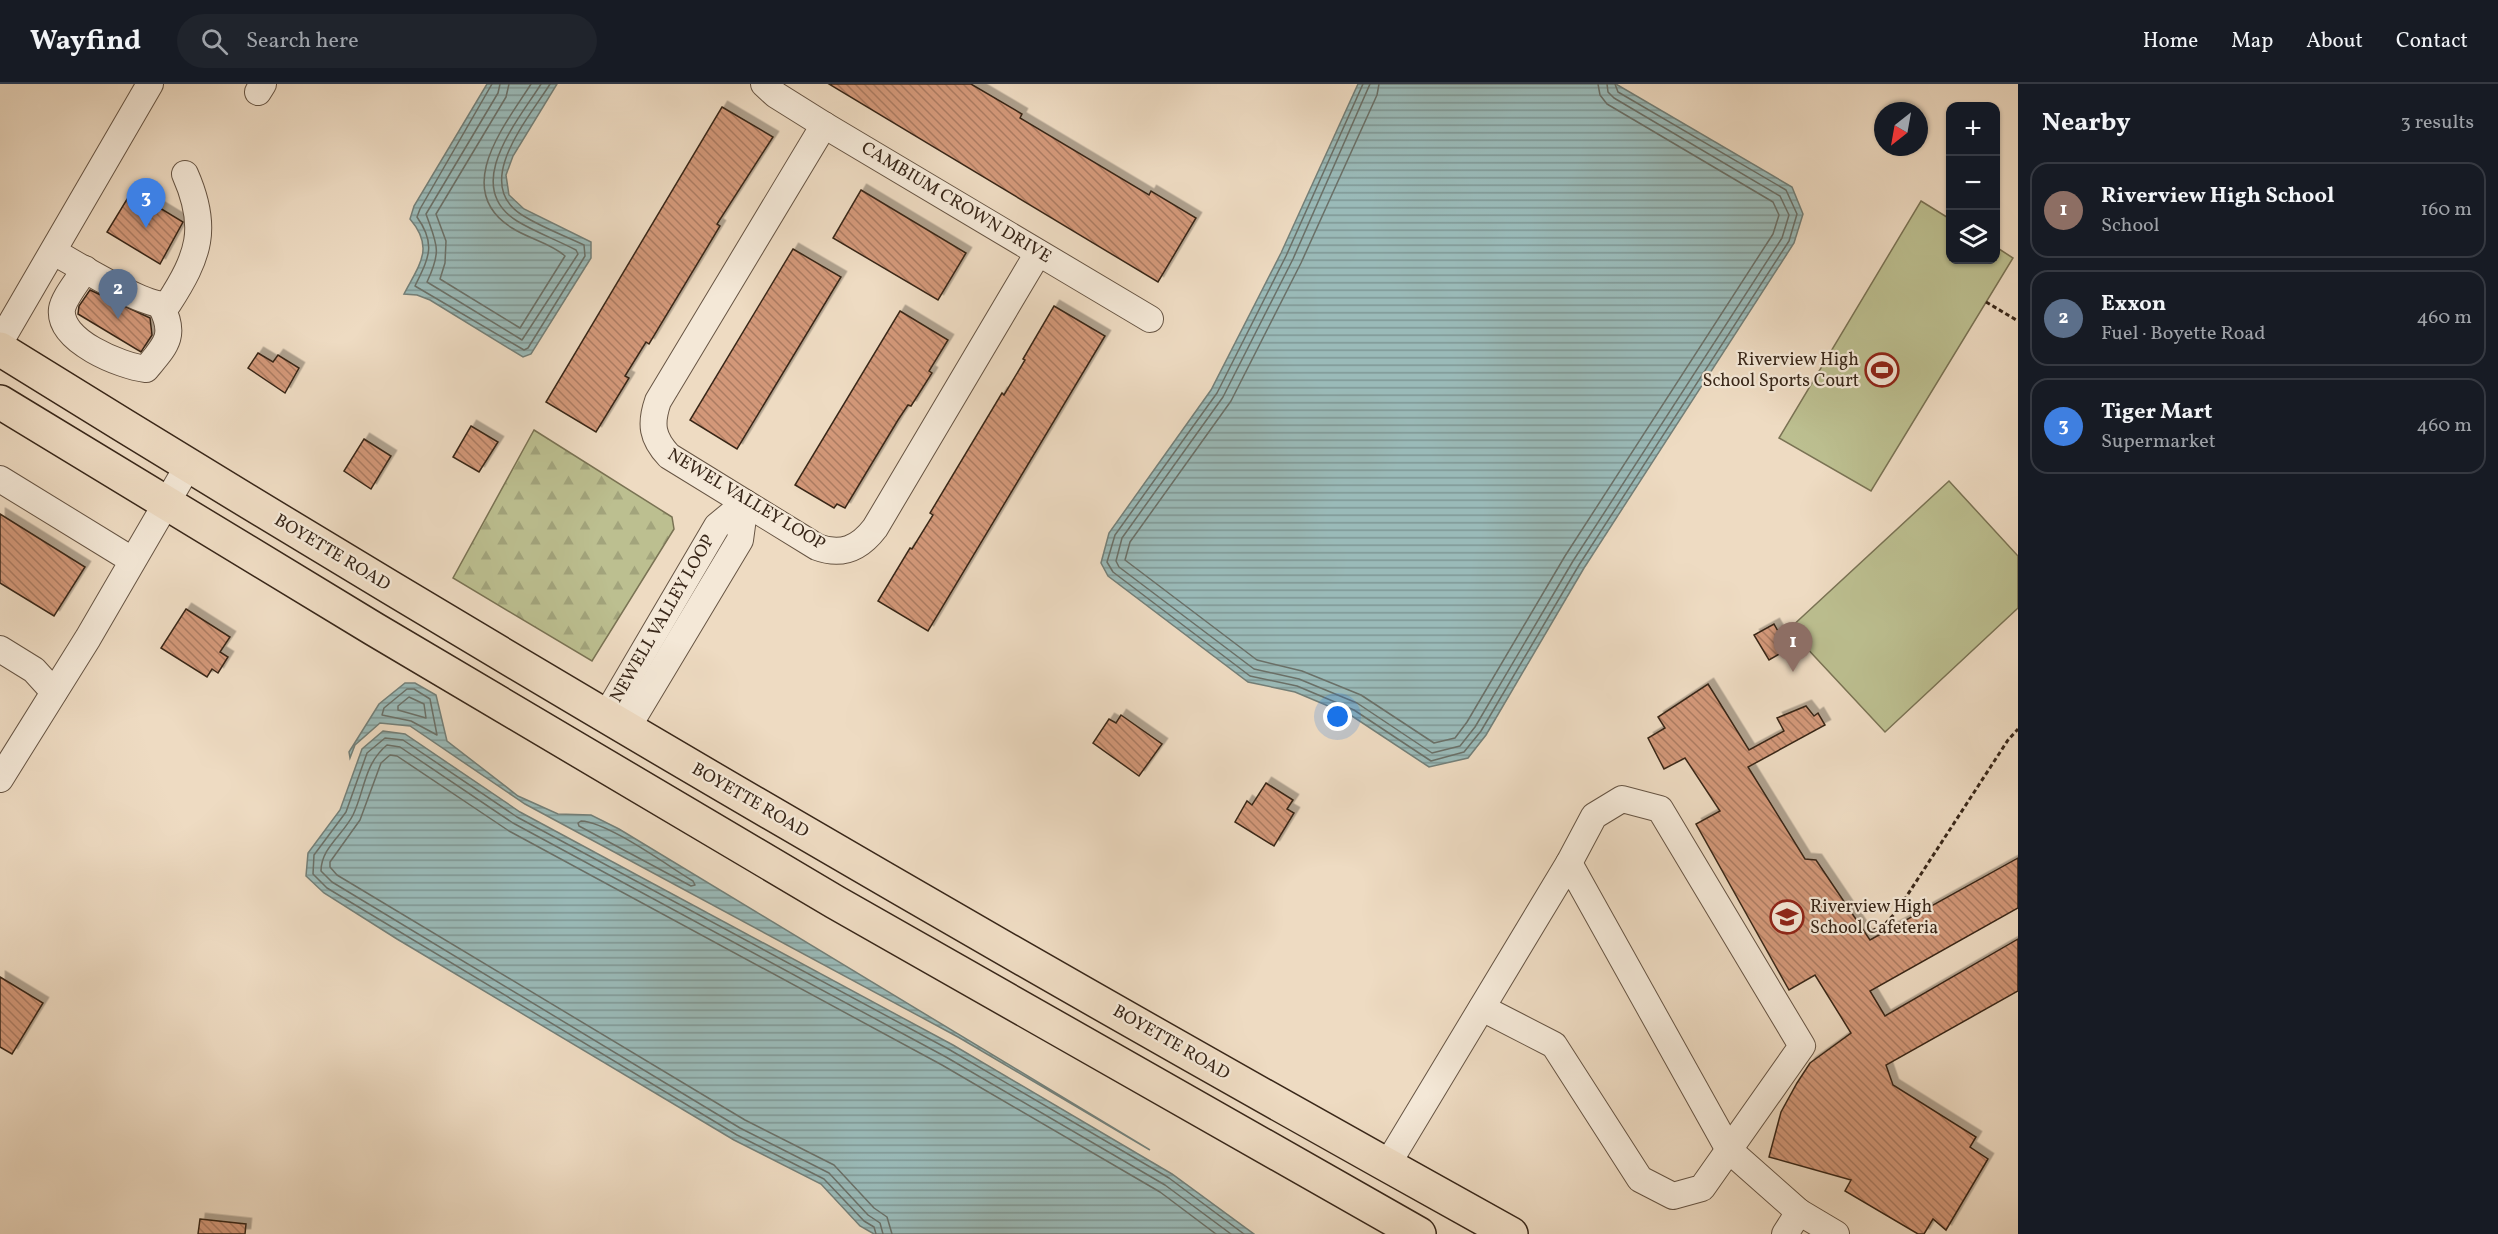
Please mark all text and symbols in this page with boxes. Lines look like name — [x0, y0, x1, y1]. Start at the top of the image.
search box — [177, 14, 597, 68]
text: Wayfind — [30, 22, 141, 61]
icon: search — [198, 25, 231, 58]
text: Search here — [246, 26, 359, 57]
text: Home — [2143, 27, 2198, 56]
text: Map — [2231, 27, 2273, 56]
text: About — [2306, 27, 2363, 56]
text: Contact — [2396, 27, 2468, 56]
north arrow — [1874, 102, 1928, 156]
map controls — [1946, 102, 2000, 264]
button: + — [1946, 102, 2000, 156]
text: Nearby — [2042, 105, 2131, 141]
text: 3 results — [2400, 109, 2474, 137]
street label: CAMBIUM CROWN DRIVE — [856, 136, 1056, 270]
button: − — [1946, 156, 2000, 210]
pin: 3 — [126, 178, 166, 228]
text: Riverview High School — [2101, 181, 2334, 212]
text: 1 — [2059, 196, 2068, 224]
text: 160 m — [2420, 196, 2472, 224]
button: layers — [1946, 210, 2000, 264]
text: School — [2101, 212, 2159, 240]
pin: 2 — [98, 270, 138, 319]
text: Exxon — [2101, 289, 2166, 320]
text: 2 — [2058, 304, 2069, 332]
text: 460 m — [2416, 304, 2472, 332]
text: Fuel · Boyette Road — [2101, 320, 2266, 348]
place label: Riverview High School Sports Court — [1702, 348, 1859, 394]
sports icon: Riverview High School Sports Court — [1864, 352, 1900, 388]
text: Tiger Mart — [2101, 397, 2212, 428]
text: 3 — [2058, 412, 2069, 440]
text: 460 m — [2416, 412, 2472, 440]
text: Supermarket — [2101, 428, 2216, 456]
street label: NEWEL VALLEY LOOP — [662, 443, 830, 557]
street label: BOYETTE ROAD — [269, 508, 395, 598]
street label: NEWELL VALLEY LOOP — [605, 530, 721, 708]
pin: 1 — [1774, 622, 1812, 672]
your location — [1323, 702, 1352, 731]
street label: BOYETTE ROAD — [687, 757, 813, 845]
place label: Riverview High School Cafeteria — [1810, 895, 1938, 941]
school or university icon: Riverview High School Cafeteria — [1769, 899, 1805, 935]
street label: BOYETTE ROAD — [1108, 999, 1234, 1087]

